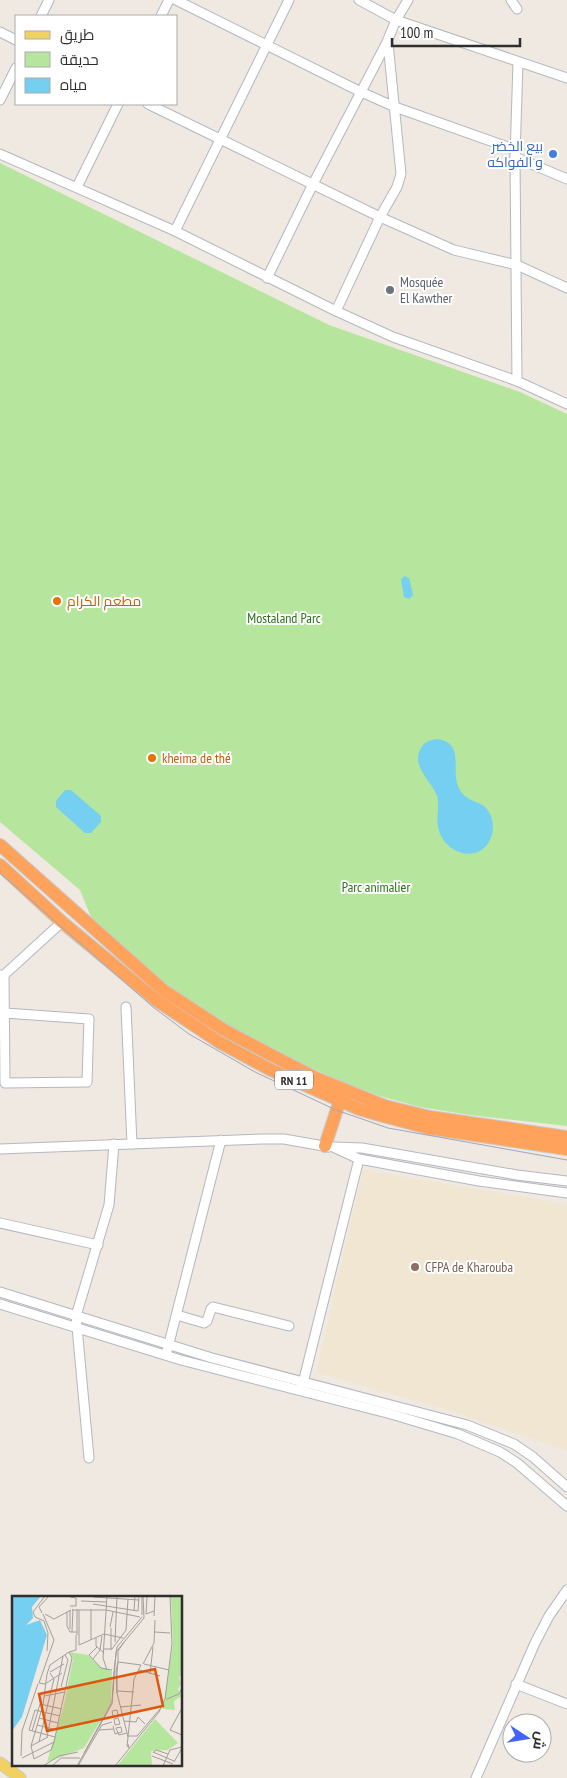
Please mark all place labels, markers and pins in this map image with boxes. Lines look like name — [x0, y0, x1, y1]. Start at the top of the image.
place label: بيع الخضر و الفواكه — [487, 137, 543, 171]
marker: بيع الخضر و الفواكه — [547, 148, 559, 160]
place label: Mosquée El Kawther — [400, 273, 452, 307]
marker: Mosquée El Kawther — [384, 284, 396, 296]
place label: مطعم الكرام — [67, 592, 141, 611]
marker: مطعم الكرام — [51, 595, 63, 607]
place label: kheima de thé — [162, 749, 231, 767]
marker: kheima de thé — [146, 752, 158, 764]
place label: CFPA de Kharouba — [425, 1258, 513, 1276]
marker: CFPA de Kharouba — [409, 1261, 421, 1273]

